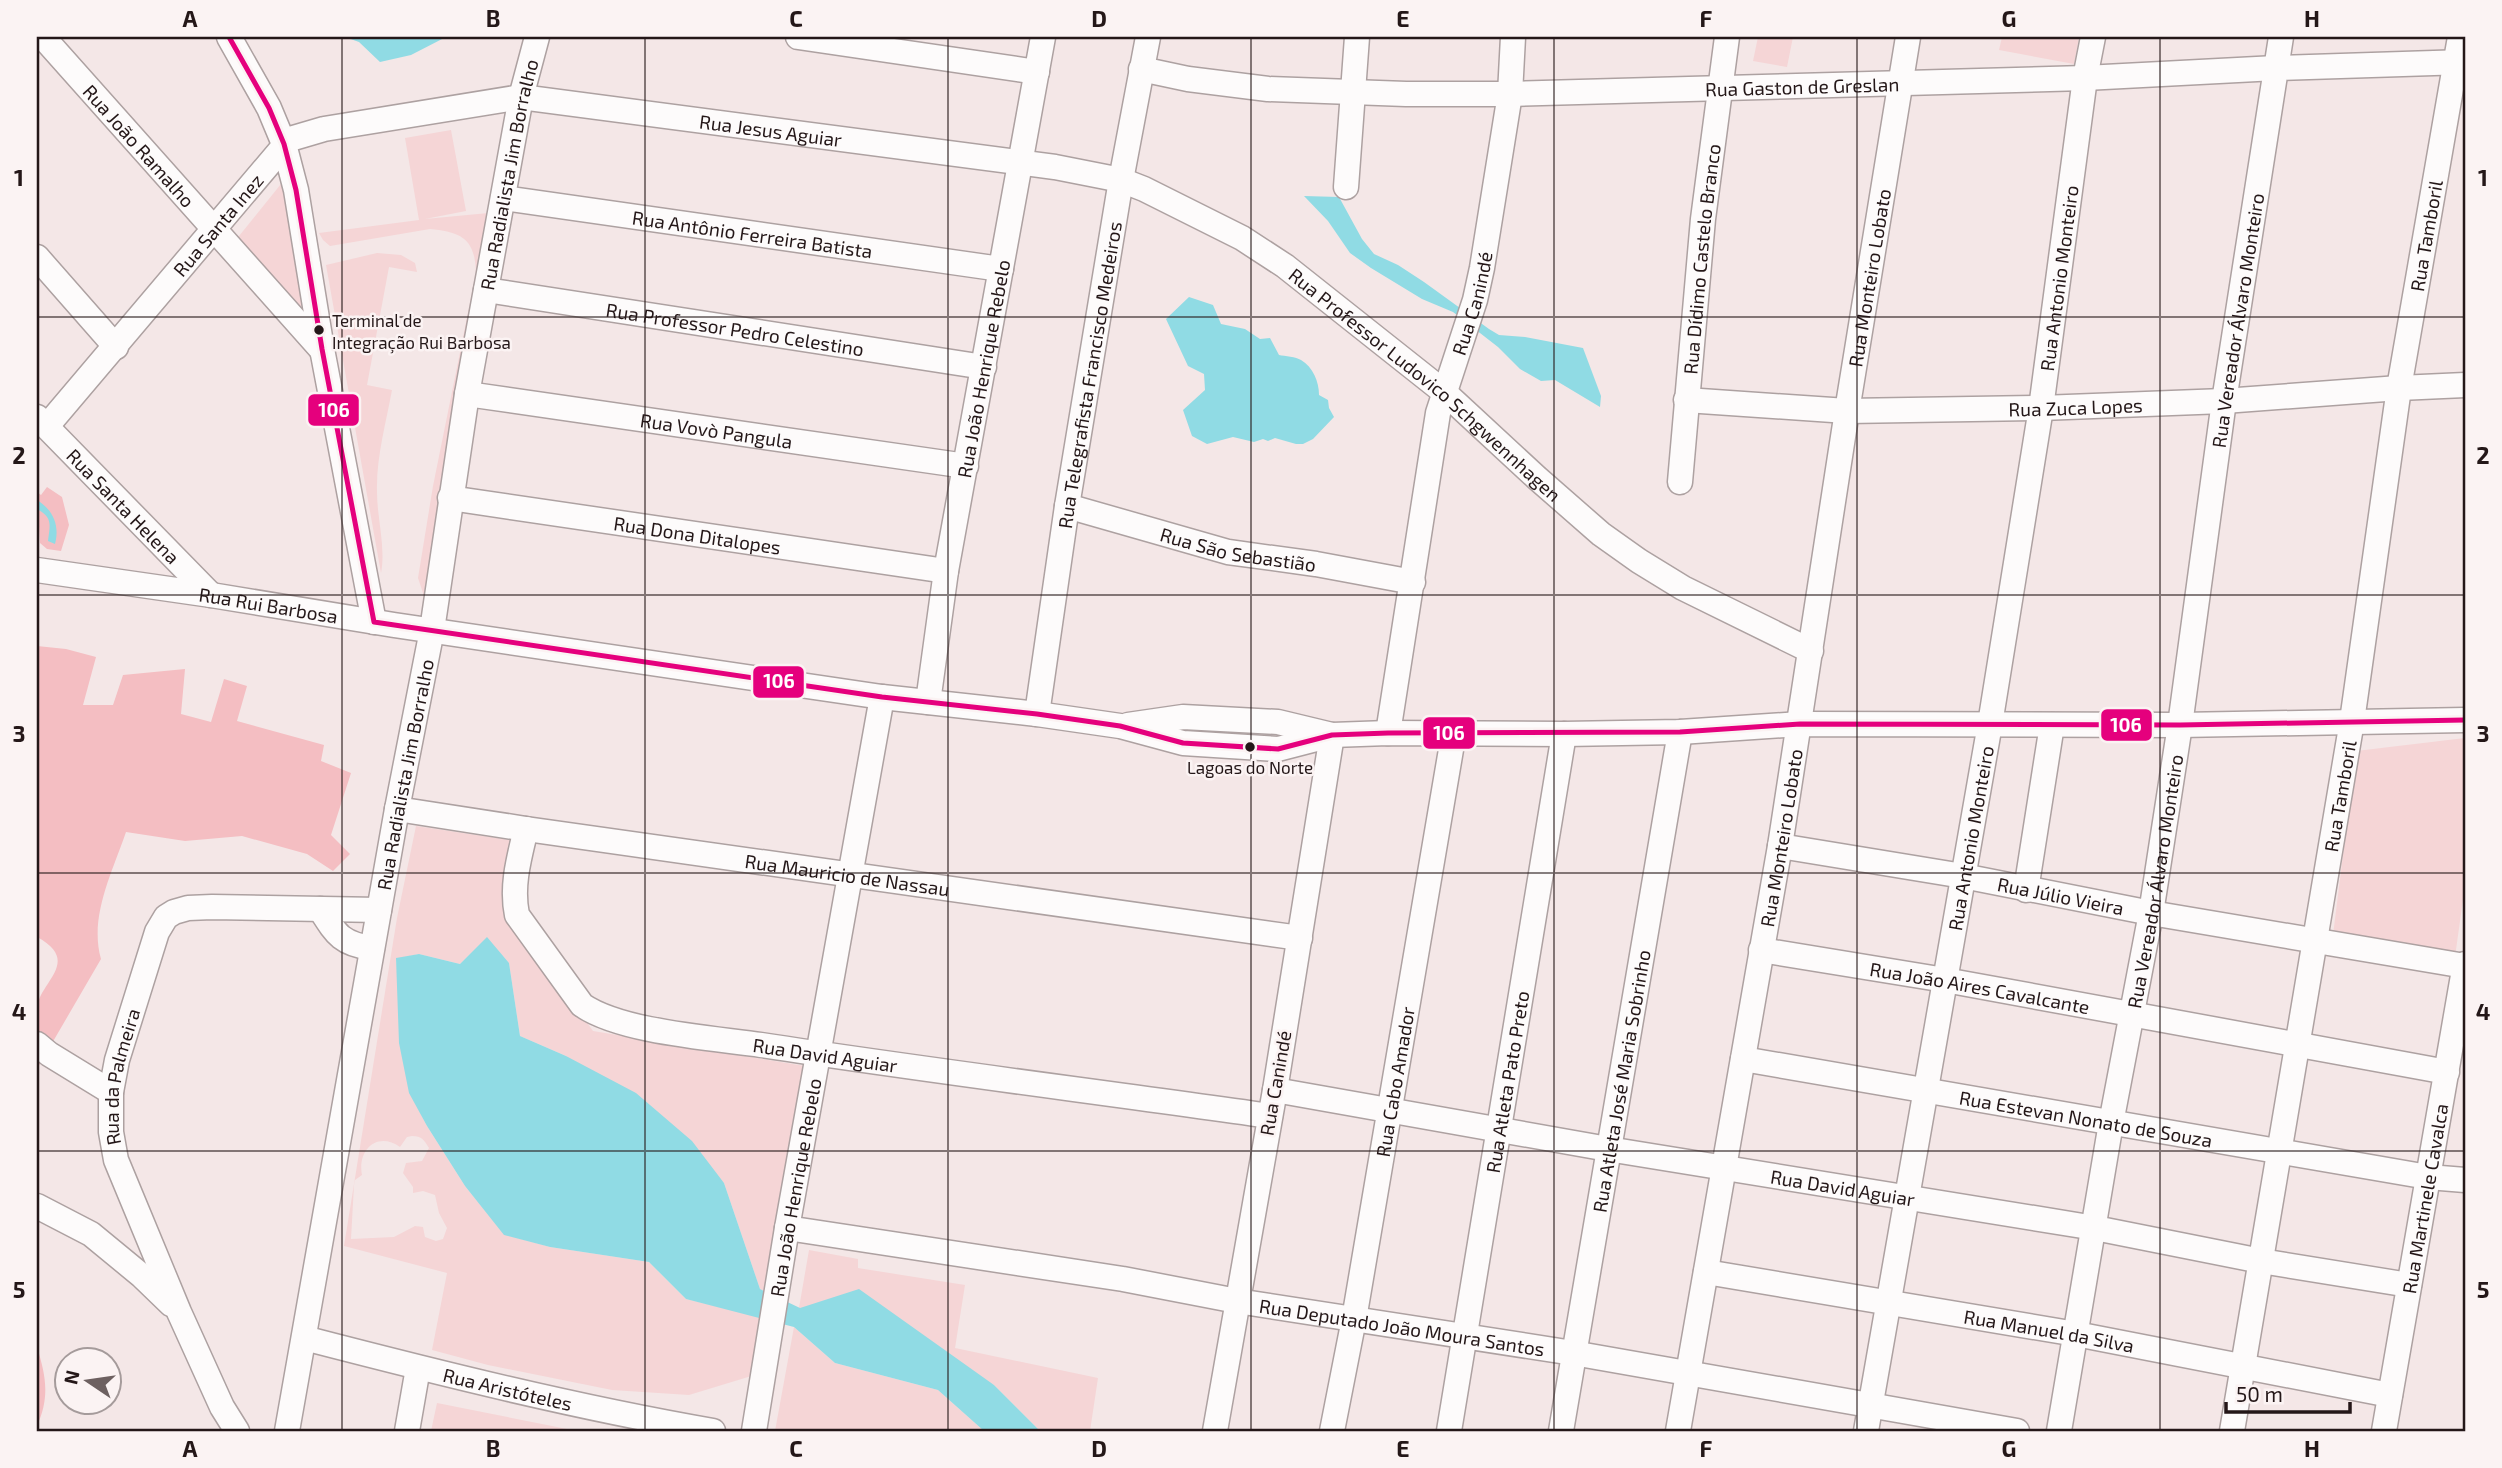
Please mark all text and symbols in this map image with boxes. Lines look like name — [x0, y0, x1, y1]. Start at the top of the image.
text: A — [182, 4, 198, 32]
text: B — [486, 4, 500, 32]
text: C — [789, 4, 803, 32]
text: D — [1091, 4, 1107, 32]
text: E — [1396, 4, 1410, 32]
text: F — [1700, 4, 1713, 32]
text: G — [2002, 4, 2016, 32]
text: H — [2304, 4, 2320, 32]
street label: Rua Radialista Jim Borralho — [475, 56, 542, 292]
street label: Rua Gaston de Greslan — [1705, 72, 1900, 100]
street label: Rua João Ramalho — [79, 79, 200, 211]
street label: Rua Jesus Aguiar — [698, 109, 844, 151]
street label: Rua Dídimo Castelo Branco — [1678, 142, 1724, 375]
text: 1 — [14, 163, 24, 191]
text: 1 — [2478, 163, 2488, 191]
street label: Rua Santa Inez — [168, 169, 268, 281]
street label: Rua Tamboril — [2404, 178, 2447, 293]
street label: Rua Antonio Monteiro — [2035, 184, 2082, 372]
street label: Rua Monteiro Lobato — [1843, 187, 1895, 369]
street label: Rua Vereador Álvaro Monteiro — [2206, 191, 2268, 449]
street label: Rua Antônio Ferreira Batista — [631, 205, 874, 262]
street label: Rua Telegrafista Francisco Medeiros — [1052, 220, 1125, 530]
street label: Rua Canindé — [1446, 250, 1496, 358]
street label: Rua João Henrique Rebelo — [952, 258, 1014, 480]
street label: Rua Professor Ludovico Schgwennhagen — [1285, 262, 1566, 506]
street label: Rua Professor Pedro Celestino — [605, 297, 866, 360]
place label: Terminal de Integração Rui Barbosa — [332, 310, 511, 354]
marker: Terminal de Integração Rui Barbosa — [312, 323, 326, 337]
line badge: 106 — [307, 393, 360, 427]
street label: Rua Zuca Lopes — [2008, 393, 2143, 420]
text: 106 — [318, 398, 350, 421]
street label: Rua Vovò Pangula — [639, 408, 794, 452]
text: 2 — [12, 441, 26, 469]
text: 2 — [2476, 441, 2490, 469]
street label: Rua Santa Helena — [62, 443, 185, 568]
street label: Rua Dona Ditalopes — [612, 511, 783, 558]
street label: Rua São Sebastião — [1158, 522, 1318, 575]
street label: Rua Rui Barbosa — [197, 582, 340, 627]
street label: Rua Radialista Jim Borralho — [371, 657, 438, 892]
line badge: 106 — [752, 665, 805, 699]
text: 106 — [763, 669, 795, 692]
line badge: 106 — [2100, 708, 2153, 742]
text: 106 — [2110, 713, 2142, 736]
line badge: 106 — [1422, 716, 1476, 750]
text: 3 — [12, 719, 26, 747]
text: 3 — [2476, 719, 2490, 747]
text: 106 — [1433, 721, 1465, 744]
street label: Rua Tamboril — [2319, 738, 2360, 854]
marker: Lagoas do Norte — [1243, 740, 1257, 754]
street label: Rua Antonio Monteiro — [1942, 744, 1998, 932]
street label: Rua Monteiro Lobato — [1755, 747, 1806, 929]
street label: Rua Vereador Álvaro Monteiro — [2122, 753, 2187, 1010]
place label: Lagoas do Norte — [1187, 757, 1313, 778]
street label: Rua Mauricio de Nassau — [743, 848, 951, 900]
street label: Rua Júlio Vieira — [1995, 872, 2126, 919]
street label: Rua Atleta José Maria Sobrinho — [1587, 948, 1654, 1214]
street label: Rua João Aires Cavalcante — [1868, 956, 2092, 1018]
street label: Rua Atleta Pato Preto — [1480, 989, 1533, 1174]
text: 4 — [12, 997, 26, 1025]
text: 4 — [2476, 997, 2490, 1025]
street label: Rua Cabo Amador — [1370, 1004, 1419, 1159]
street label: Rua da Palmeira — [100, 1005, 144, 1147]
street label: Rua Canindé — [1254, 1029, 1296, 1137]
street label: Rua David Aguiar — [752, 1033, 899, 1076]
street label: Rua João Henrique Rebelo — [765, 1076, 825, 1298]
street label: Rua Estevan Nonato de Souza — [1958, 1085, 2214, 1151]
street label: Rua Martinele Cavalca — [2397, 1102, 2452, 1295]
street label: Rua David Aguiar — [1769, 1164, 1917, 1210]
text: 5 — [13, 1275, 25, 1303]
text: 5 — [2477, 1275, 2489, 1303]
street label: Rua Deputado João Moura Santos — [1258, 1293, 1546, 1360]
street label: Rua Manuel da Silva — [1962, 1304, 2136, 1357]
north arrow — [52, 1346, 122, 1416]
street label: Rua Aristóteles — [441, 1362, 574, 1414]
text: N — [58, 1368, 84, 1386]
scale bar — [2226, 1370, 2350, 1414]
text: 50 m — [2236, 1381, 2283, 1406]
text: A — [182, 1434, 198, 1462]
text: B — [486, 1434, 500, 1462]
text: C — [789, 1434, 803, 1462]
text: D — [1091, 1434, 1107, 1462]
text: E — [1396, 1434, 1410, 1462]
text: F — [1700, 1434, 1713, 1462]
text: G — [2002, 1434, 2016, 1462]
text: H — [2304, 1434, 2320, 1462]

